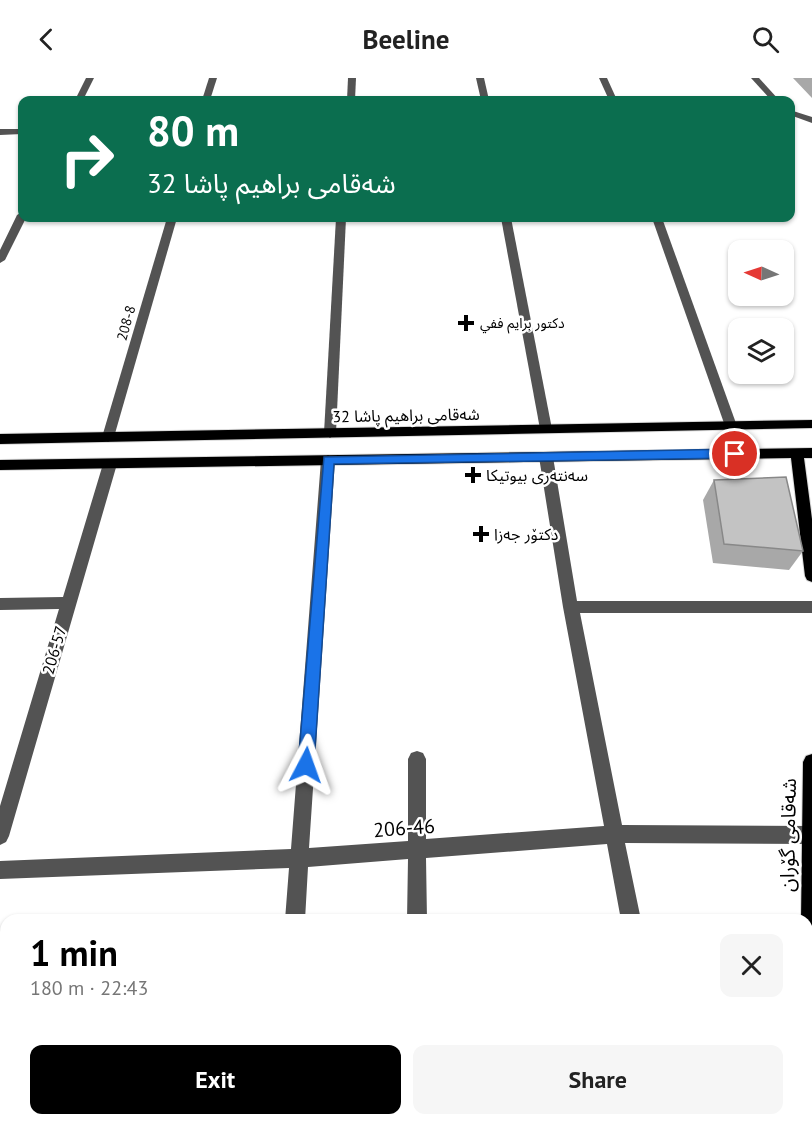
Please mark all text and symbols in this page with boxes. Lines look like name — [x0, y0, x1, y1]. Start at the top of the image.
text: Beeline — [363, 22, 449, 56]
icon: back — [30, 23, 63, 56]
icon: search — [749, 23, 782, 56]
text: 80 m — [147, 103, 239, 158]
icon: right — [48, 120, 126, 198]
text: شەقامی براهیم پاشا 32 — [147, 166, 396, 200]
north arrow — [728, 240, 794, 306]
map controls — [728, 240, 794, 384]
street label: 208-8 — [112, 303, 140, 343]
marker: دكتور برايم ففي — [457, 314, 475, 332]
place label: دكتور برايم ففي — [480, 314, 565, 334]
button: layers — [728, 318, 794, 384]
street label: شەقامی براهیم پاشا 32 — [332, 404, 480, 429]
pin — [709, 428, 760, 479]
icon: arrive — [718, 437, 751, 470]
place label: سەنتەری بیوتیکا — [486, 465, 588, 485]
marker: سەنتەری بیوتیکا — [464, 466, 482, 484]
place label: دکتۆر جەزا — [494, 524, 558, 544]
marker: دکتۆر جەزا — [472, 525, 490, 543]
street label: 206-57 — [38, 624, 70, 676]
position arrow — [274, 733, 338, 797]
street label: شەقامی گۆران — [774, 778, 802, 892]
street label: 206-46 — [372, 813, 436, 843]
text: 1 min — [30, 929, 118, 976]
button: close — [720, 934, 783, 997]
text: 180 m · 22:43 — [30, 975, 148, 1001]
button: Exit — [30, 1045, 401, 1114]
button: Share — [413, 1045, 783, 1114]

